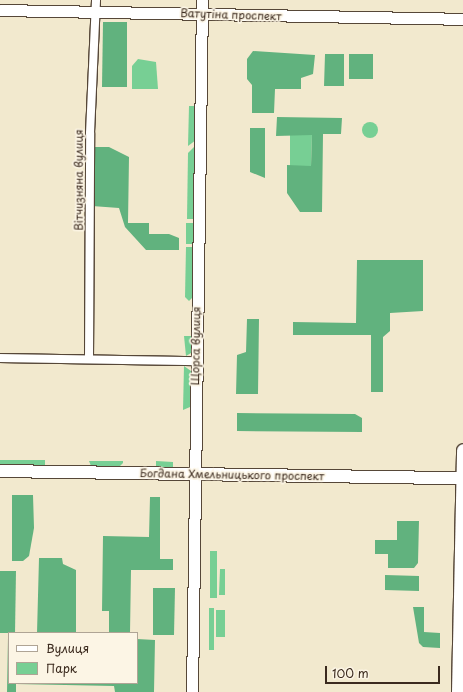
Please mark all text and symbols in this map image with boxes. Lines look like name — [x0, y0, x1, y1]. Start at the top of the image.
street label: Ватутіна проспект — [180, 7, 282, 23]
street label: Вітчизняна вулиця — [72, 129, 86, 231]
street label: Щорса вулиця — [189, 306, 203, 386]
street label: Богдана Хмельницького проспект — [139, 467, 325, 483]
legend — [8, 632, 138, 684]
text: Вулиця — [46, 639, 89, 657]
scale bar — [327, 658, 442, 684]
text: Парк — [46, 659, 77, 677]
text: 100 m — [332, 664, 369, 682]

